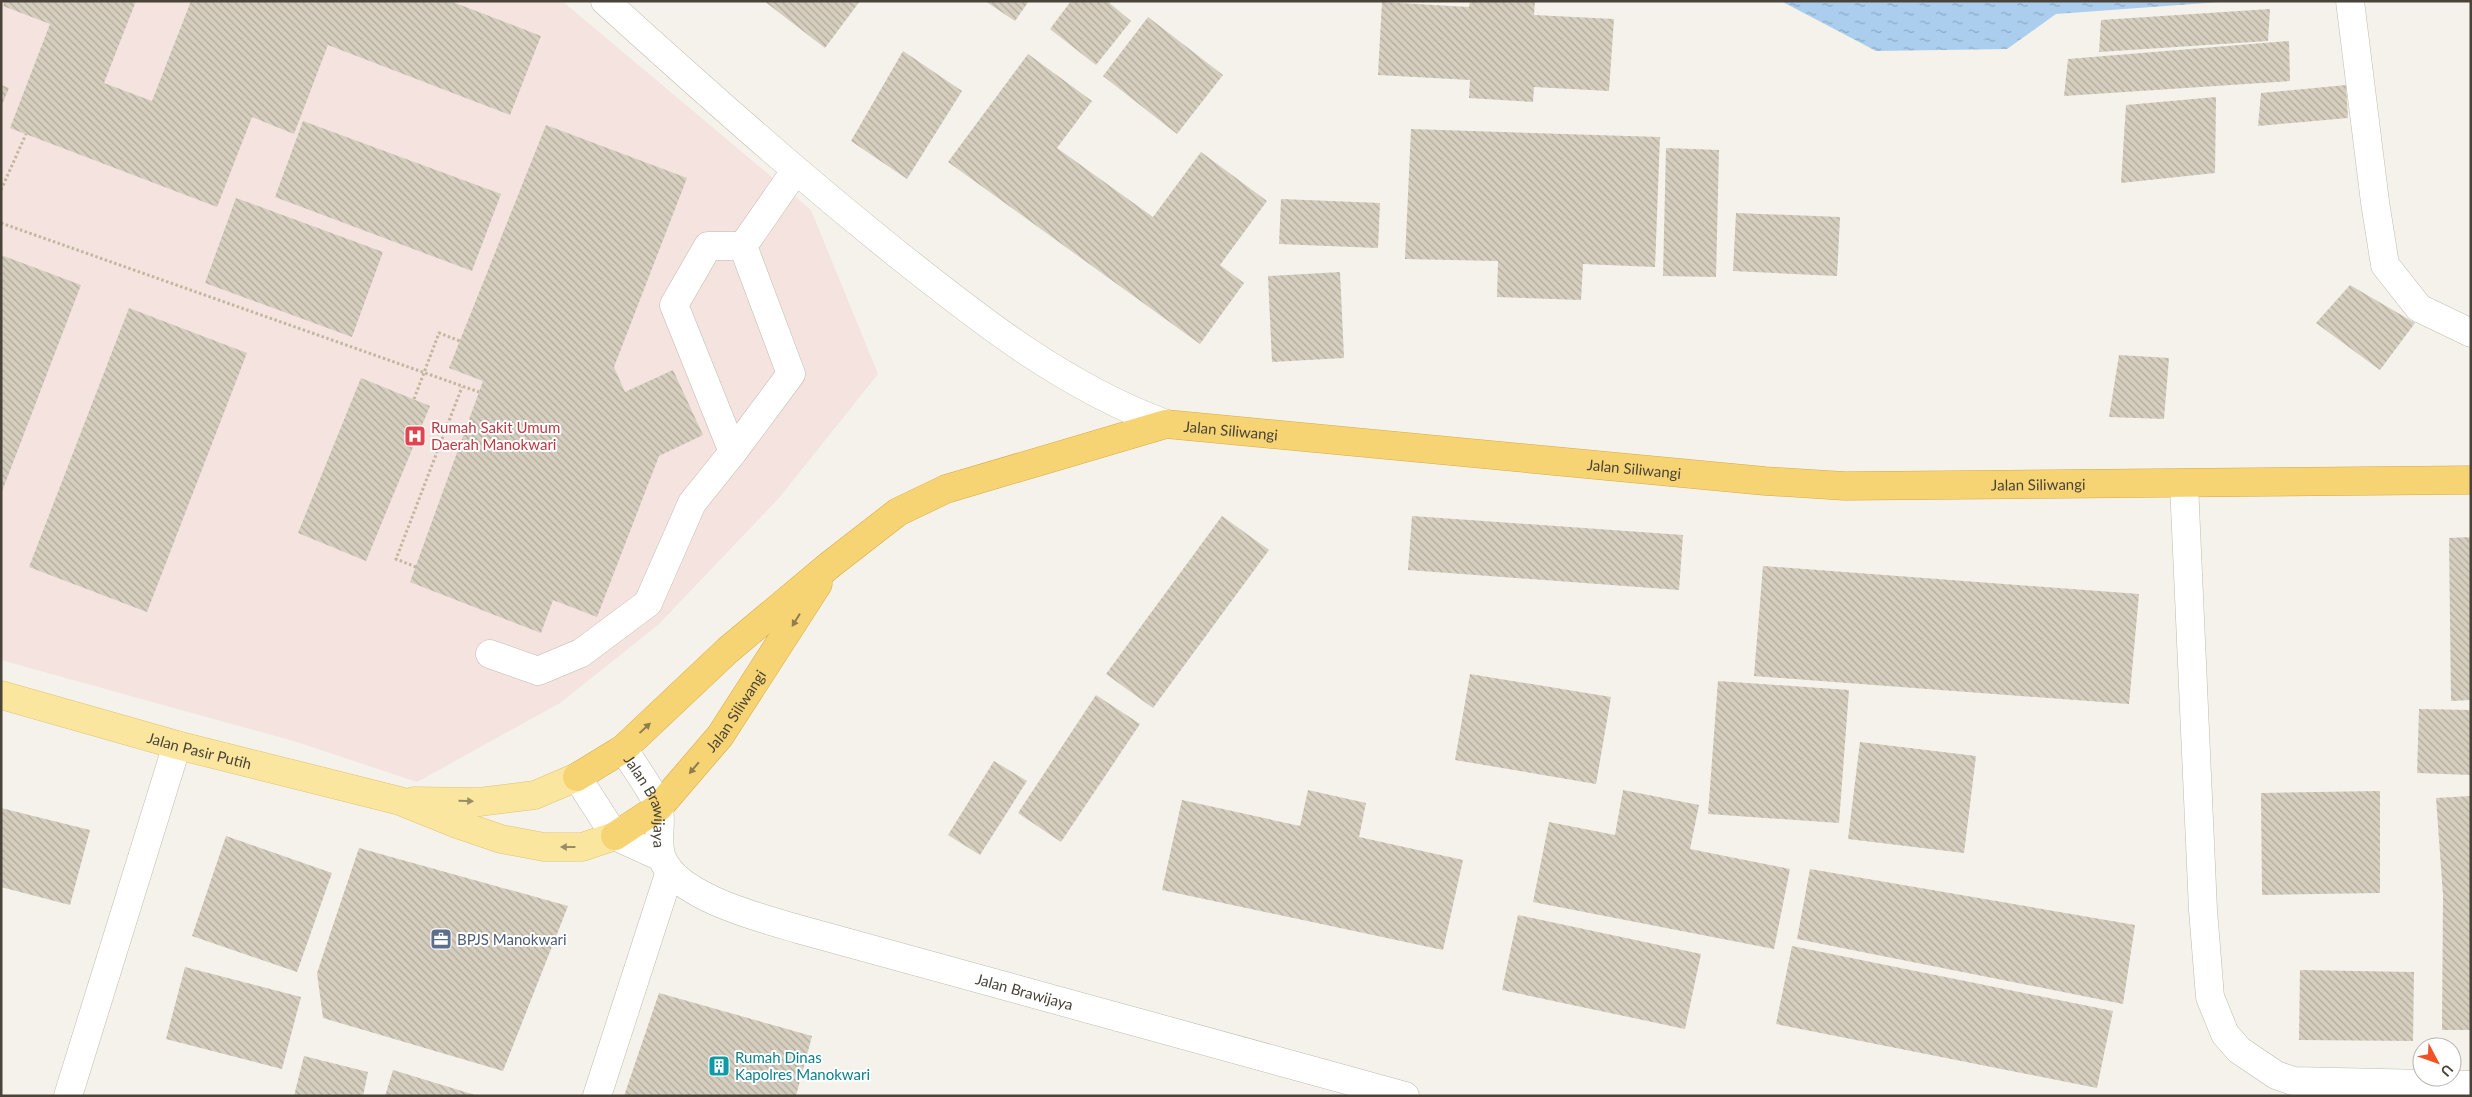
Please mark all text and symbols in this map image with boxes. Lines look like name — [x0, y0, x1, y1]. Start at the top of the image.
street label: Jalan Siliwangi — [1183, 417, 1279, 444]
place label: Rumah Sakit Umum Daerah Manokwari — [431, 418, 560, 453]
hospital icon: Rumah Sakit Umum Daerah Manokwari — [403, 424, 427, 448]
street label: Jalan Siliwangi — [1586, 455, 1682, 482]
street label: Jalan Siliwangi — [1991, 475, 2086, 494]
one-way arrow — [791, 613, 800, 626]
street label: Jalan Siliwangi — [702, 666, 769, 755]
one-way arrow — [639, 723, 652, 734]
street label: Jalan Pasir Putih — [145, 728, 253, 772]
street label: Jalan Brawijaya — [620, 751, 669, 848]
one-way arrow — [689, 762, 700, 774]
one-way arrow — [459, 797, 475, 805]
one-way arrow — [560, 843, 576, 851]
office icon: BPJS Manokwari — [429, 927, 453, 951]
place label: BPJS Manokwari — [457, 930, 567, 948]
street label: Jalan Brawijaya — [974, 969, 1075, 1013]
north arrow — [2412, 1037, 2462, 1087]
place label: Rumah Dinas Kapolres Manokwari — [735, 1048, 870, 1083]
building icon: Rumah Dinas Kapolres Manokwari — [707, 1054, 731, 1078]
text: U — [2437, 1061, 2457, 1080]

